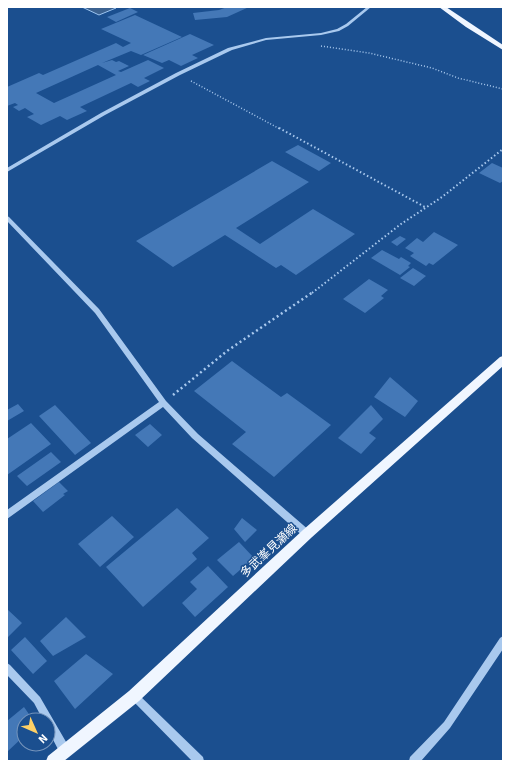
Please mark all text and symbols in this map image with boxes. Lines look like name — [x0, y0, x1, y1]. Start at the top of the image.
street label: 多武峯見瀬線 — [238, 521, 300, 581]
north arrow — [16, 712, 56, 752]
text: N — [35, 731, 50, 746]

